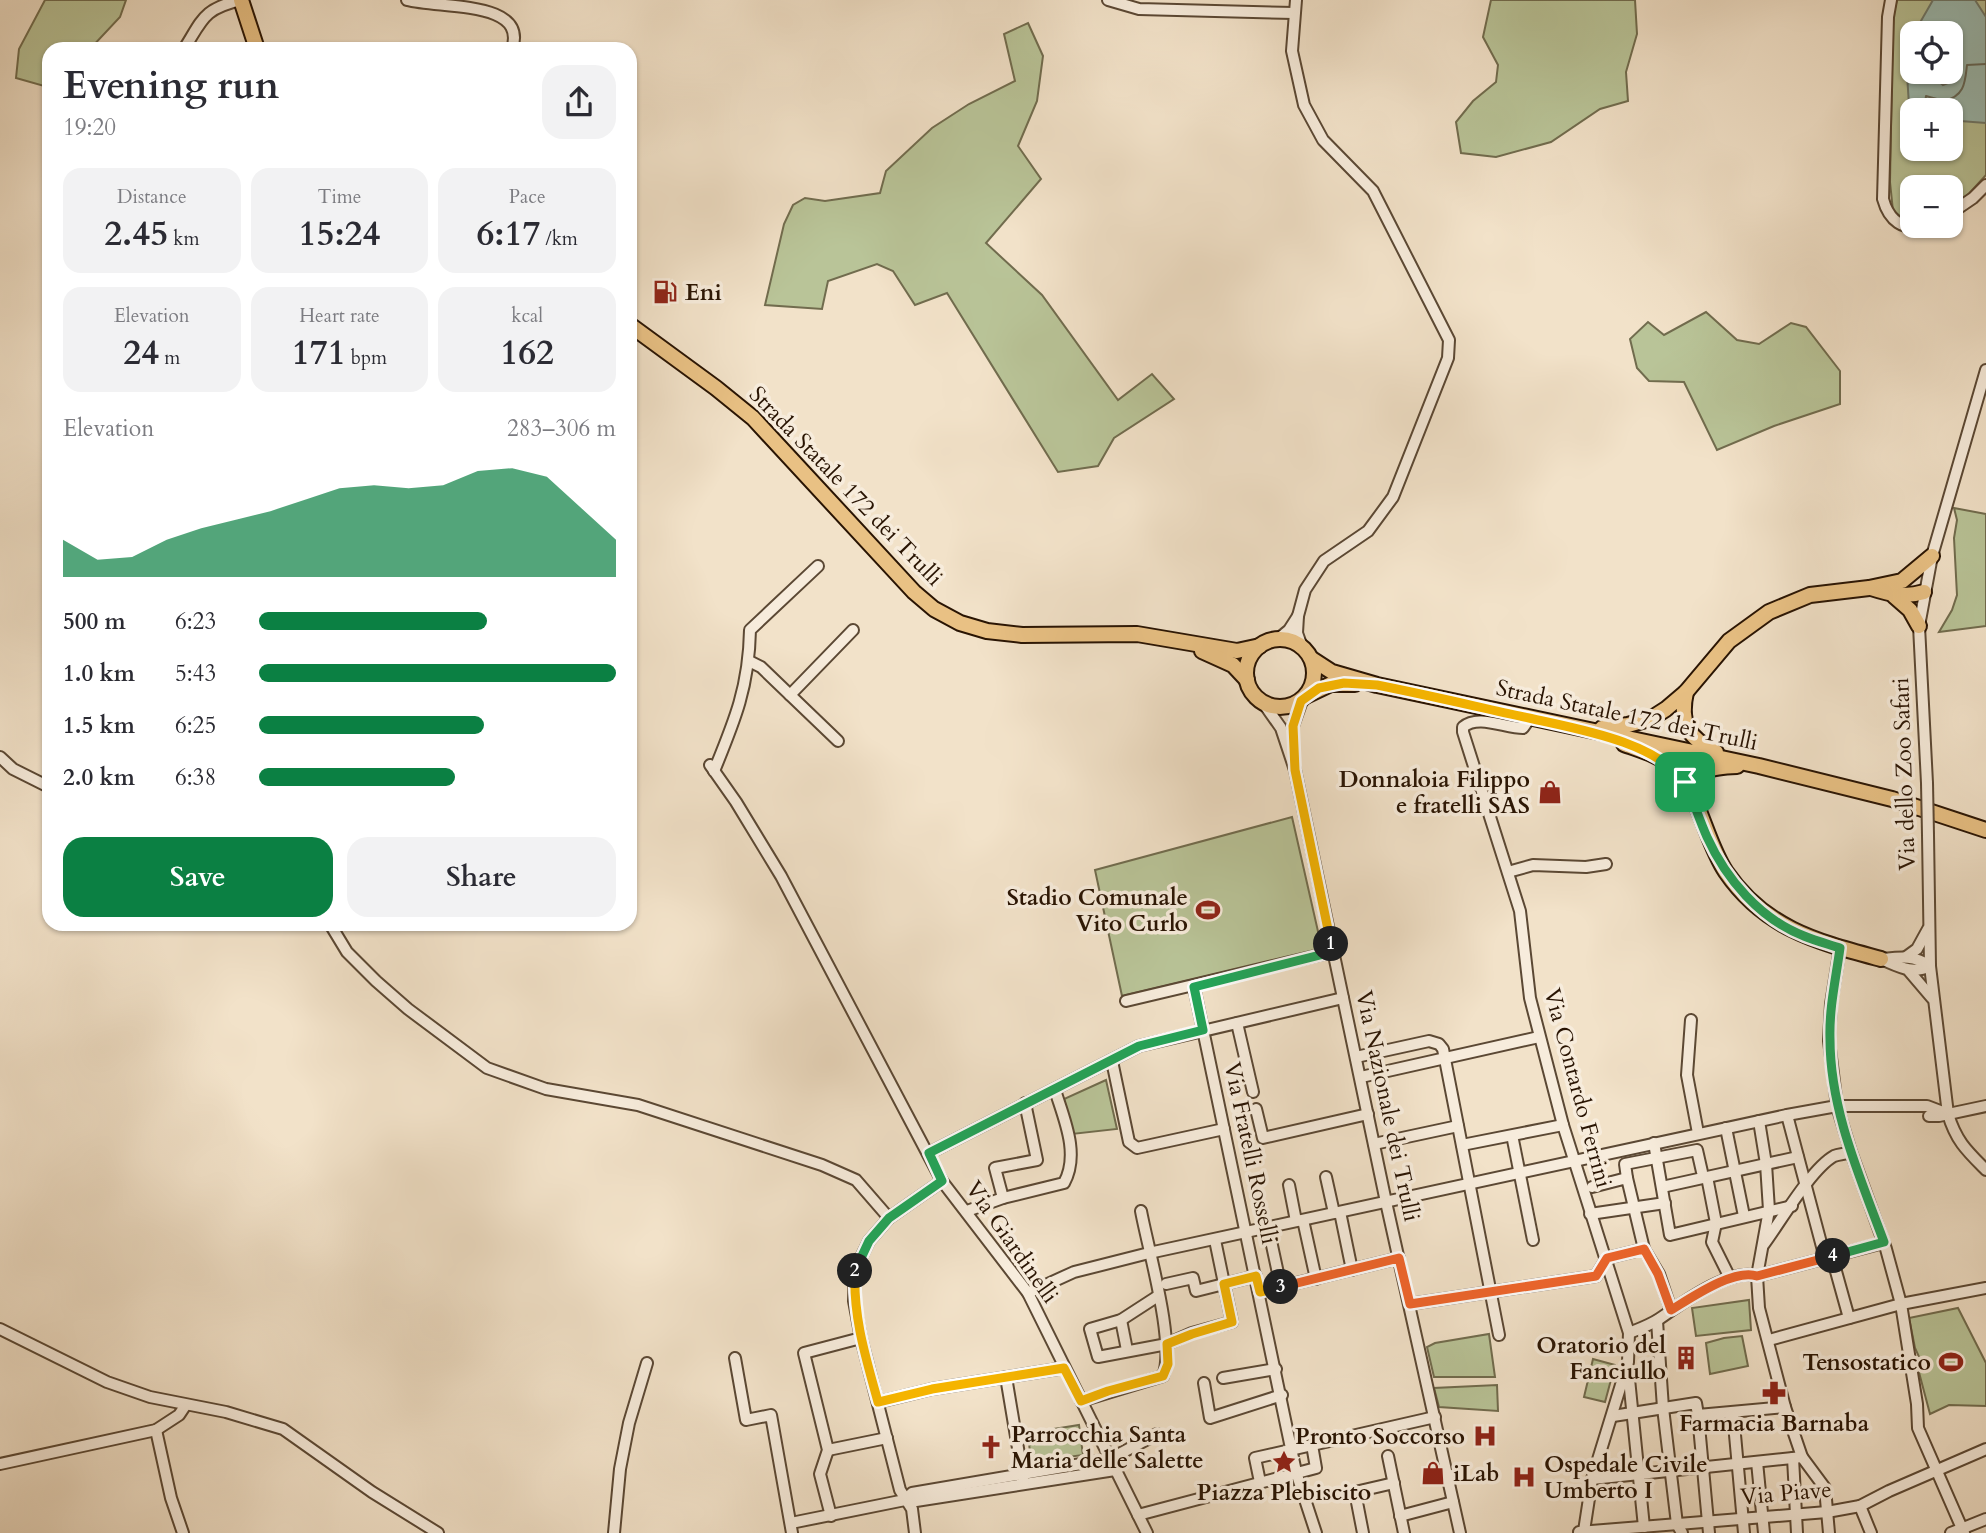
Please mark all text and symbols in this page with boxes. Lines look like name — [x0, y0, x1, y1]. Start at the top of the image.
map controls — [1900, 21, 1963, 238]
button: locate — [1900, 21, 1963, 84]
text: Evening run — [63, 60, 279, 112]
button: share — [542, 65, 616, 139]
button: + — [1900, 98, 1963, 161]
text: 19:20 — [63, 112, 116, 143]
button: − — [1900, 175, 1963, 238]
text: Distance — [117, 184, 187, 210]
text: Time — [318, 184, 361, 210]
text: Pace — [509, 184, 546, 210]
text: 2.45 — [104, 210, 168, 258]
text: 15:24 — [299, 210, 380, 258]
text: 6:17 — [476, 210, 540, 258]
text: km — [168, 226, 199, 252]
text: /km — [540, 226, 578, 252]
place label: Eni — [685, 277, 722, 308]
fuel station icon: Eni — [651, 278, 679, 306]
text: Elevation — [114, 303, 190, 329]
text: Heart rate — [299, 303, 380, 329]
text: kcal — [511, 303, 543, 329]
text: 24 — [123, 329, 159, 377]
text: 171 — [292, 329, 346, 377]
text: 162 — [500, 329, 554, 377]
text: m — [159, 345, 180, 371]
text: bpm — [346, 345, 387, 371]
street label: Strada Statale 172 dei Trulli — [742, 379, 950, 593]
text: Elevation — [63, 413, 154, 444]
text: 283–306 m — [507, 413, 616, 444]
text: 500 m — [63, 606, 126, 637]
text: 6:23 — [175, 606, 216, 637]
text: 1.0 km — [63, 658, 135, 689]
text: 5:43 — [175, 658, 216, 689]
street label: Strada Statale 172 dei Trulli — [1493, 672, 1761, 758]
street label: Via dello Zoo Safari — [1885, 677, 1923, 871]
text: 1.5 km — [63, 710, 135, 741]
text: 6:25 — [175, 710, 216, 741]
pin — [1655, 752, 1715, 812]
text: 2.0 km — [63, 762, 135, 793]
text: 6:38 — [175, 762, 216, 793]
icon: arrive — [1666, 763, 1704, 801]
place label: Donnaloia Filippo e fratelli SAS — [1339, 764, 1530, 821]
shop icon: Donnaloia Filippo e fratelli SAS — [1536, 778, 1564, 806]
button: Save — [63, 837, 333, 917]
button: Share — [347, 837, 616, 917]
place label: Stadio Comunale Vito Curlo — [1007, 882, 1188, 939]
sports icon: Stadio Comunale Vito Curlo — [1194, 896, 1222, 924]
pin: 1 — [1314, 926, 1348, 962]
text: 1 — [1326, 930, 1335, 956]
street label: Via Contardo Ferrini — [1536, 985, 1620, 1191]
street label: Via Nazionale dei Trulli — [1348, 988, 1428, 1224]
street label: Via Fratelli Rosselli — [1217, 1059, 1285, 1247]
street label: Via Giardinelli — [958, 1175, 1066, 1309]
pin: 4 — [1815, 1238, 1850, 1274]
text: 4 — [1828, 1242, 1837, 1268]
pin: 2 — [838, 1254, 872, 1288]
text: 2 — [850, 1257, 859, 1283]
pin: 3 — [1264, 1270, 1298, 1304]
text: 3 — [1276, 1273, 1285, 1299]
place label: Oratorio del Fanciullo — [1536, 1330, 1666, 1387]
building icon: Oratorio del Fanciullo — [1672, 1344, 1700, 1372]
place label: Tensostatico — [1802, 1347, 1931, 1378]
sports icon: Tensostatico — [1937, 1348, 1965, 1376]
pharmacy icon: Farmacia Barnaba — [1760, 1379, 1788, 1407]
place label: Farmacia Barnaba — [1679, 1408, 1870, 1439]
place label: Parrocchia Santa Maria delle Salette — [1011, 1419, 1204, 1476]
place label: Pronto Soccorso — [1295, 1421, 1465, 1452]
hospital icon: Pronto Soccorso — [1471, 1422, 1499, 1450]
church icon: Parrocchia Santa Maria delle Salette — [977, 1433, 1005, 1461]
place icon: Piazza Plebiscito — [1270, 1448, 1298, 1476]
place label: Ospedale Civile Umberto I — [1544, 1449, 1708, 1506]
place label: iLab — [1453, 1458, 1500, 1489]
shop icon: iLab — [1419, 1459, 1447, 1487]
hospital icon: Ospedale Civile Umberto I — [1510, 1463, 1538, 1491]
street label: Via Piave — [1739, 1474, 1833, 1512]
place label: Piazza Plebiscito — [1197, 1477, 1371, 1508]

